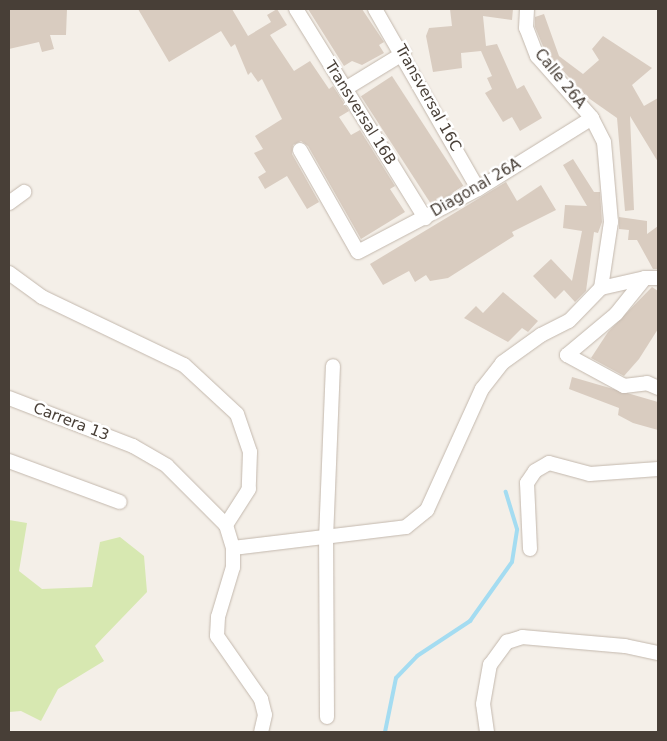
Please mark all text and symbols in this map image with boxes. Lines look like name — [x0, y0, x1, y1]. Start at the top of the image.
street label: Transversal 16C — [391, 41, 465, 155]
street label: Calle 26A — [531, 46, 589, 112]
street label: Transversal 16B — [321, 58, 399, 168]
street label: Diagonal 26A — [428, 155, 524, 221]
street label: Carrera 13 — [31, 399, 111, 445]

